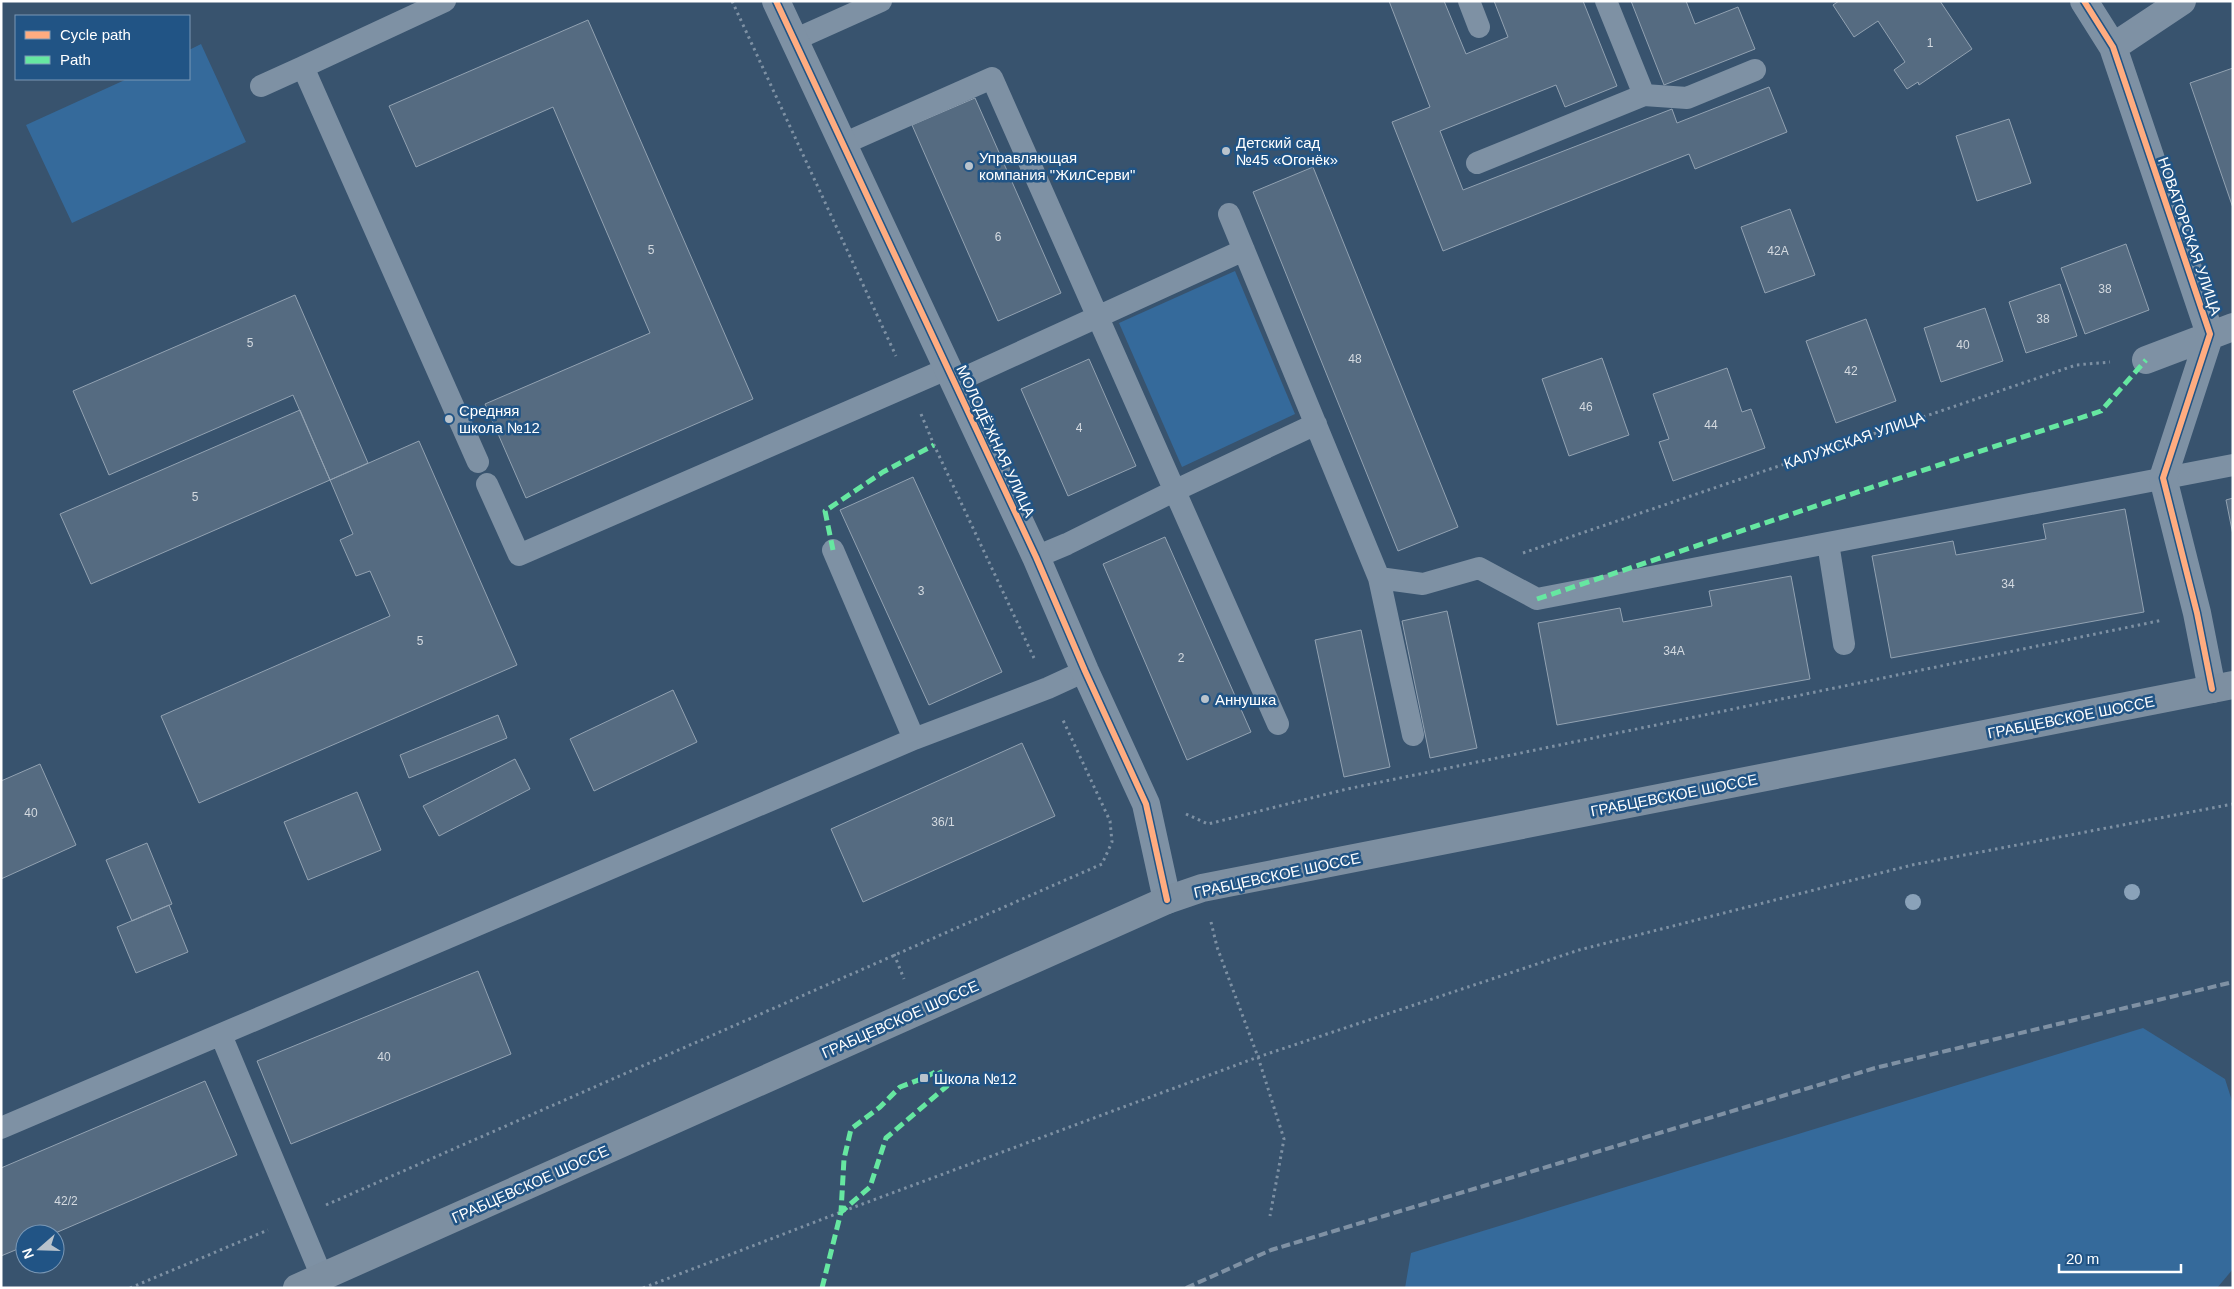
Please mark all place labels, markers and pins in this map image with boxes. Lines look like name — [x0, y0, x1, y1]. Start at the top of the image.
place label: Детский сад №45 «Огонёк» — [1236, 134, 1338, 168]
marker: Детский сад №45 «Огонёк» — [1220, 145, 1232, 157]
place label: Управляющая компания "ЖилСерви" — [979, 149, 1135, 183]
marker: Управляющая компания "ЖилСерви" — [963, 160, 975, 172]
place label: Средняя школа №12 — [459, 402, 540, 436]
marker: Средняя школа №12 — [443, 413, 455, 425]
place label: Аннушка — [1215, 691, 1277, 708]
marker: Аннушка — [1199, 693, 1211, 705]
place label: Школа №12 — [934, 1070, 1017, 1087]
marker: Школа №12 — [918, 1072, 930, 1084]

